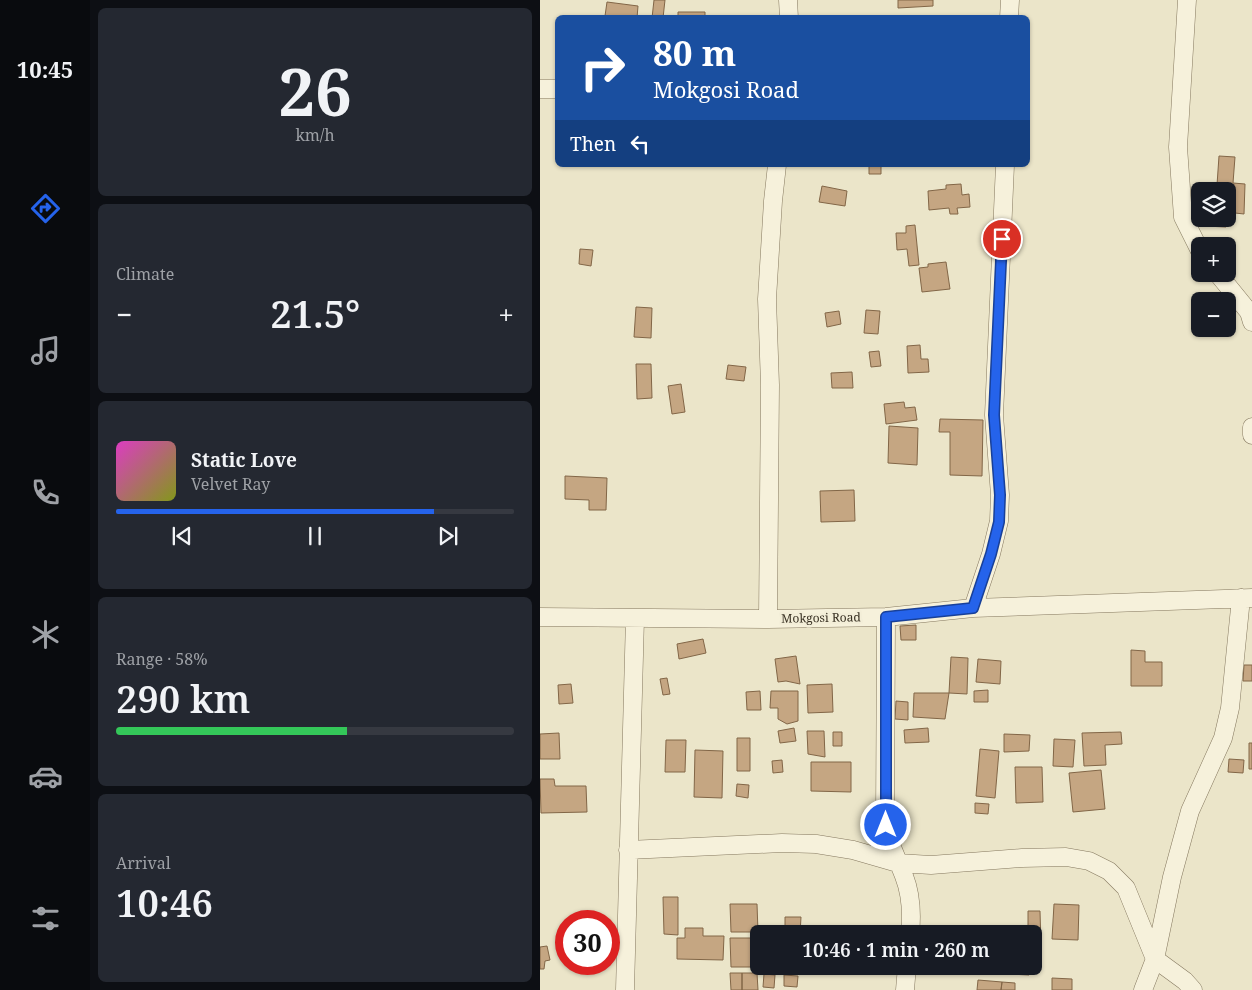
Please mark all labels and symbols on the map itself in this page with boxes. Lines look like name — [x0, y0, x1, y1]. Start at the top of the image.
pin — [981, 218, 1023, 260]
street label: Mokgosi Road — [781, 608, 862, 627]
position arrow — [859, 798, 911, 850]
speed limit sign: 30 — [555, 910, 620, 975]

